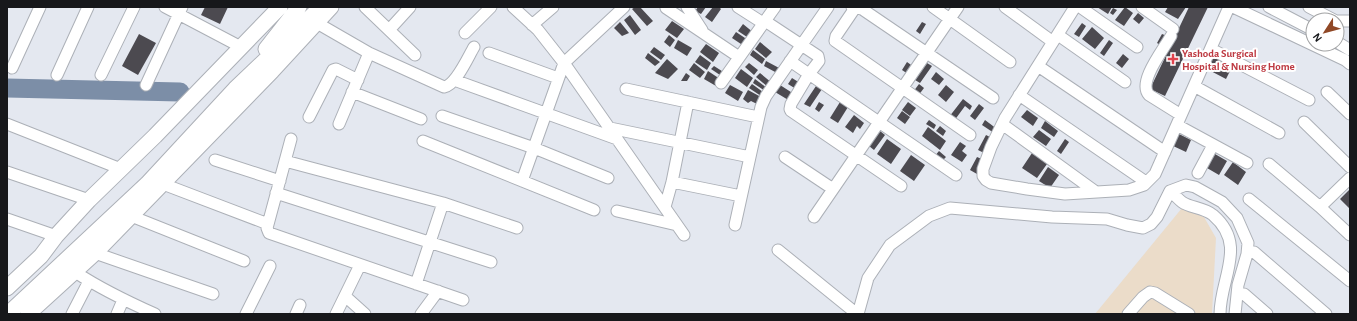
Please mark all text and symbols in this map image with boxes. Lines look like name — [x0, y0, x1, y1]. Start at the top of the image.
north arrow — [1305, 12, 1345, 52]
text: N — [1311, 31, 1324, 44]
place label: Yashoda Surgical Hospital & Nursing Home — [1182, 48, 1295, 72]
marker: Yashoda Surgical Hospital & Nursing Home — [1167, 53, 1179, 65]

